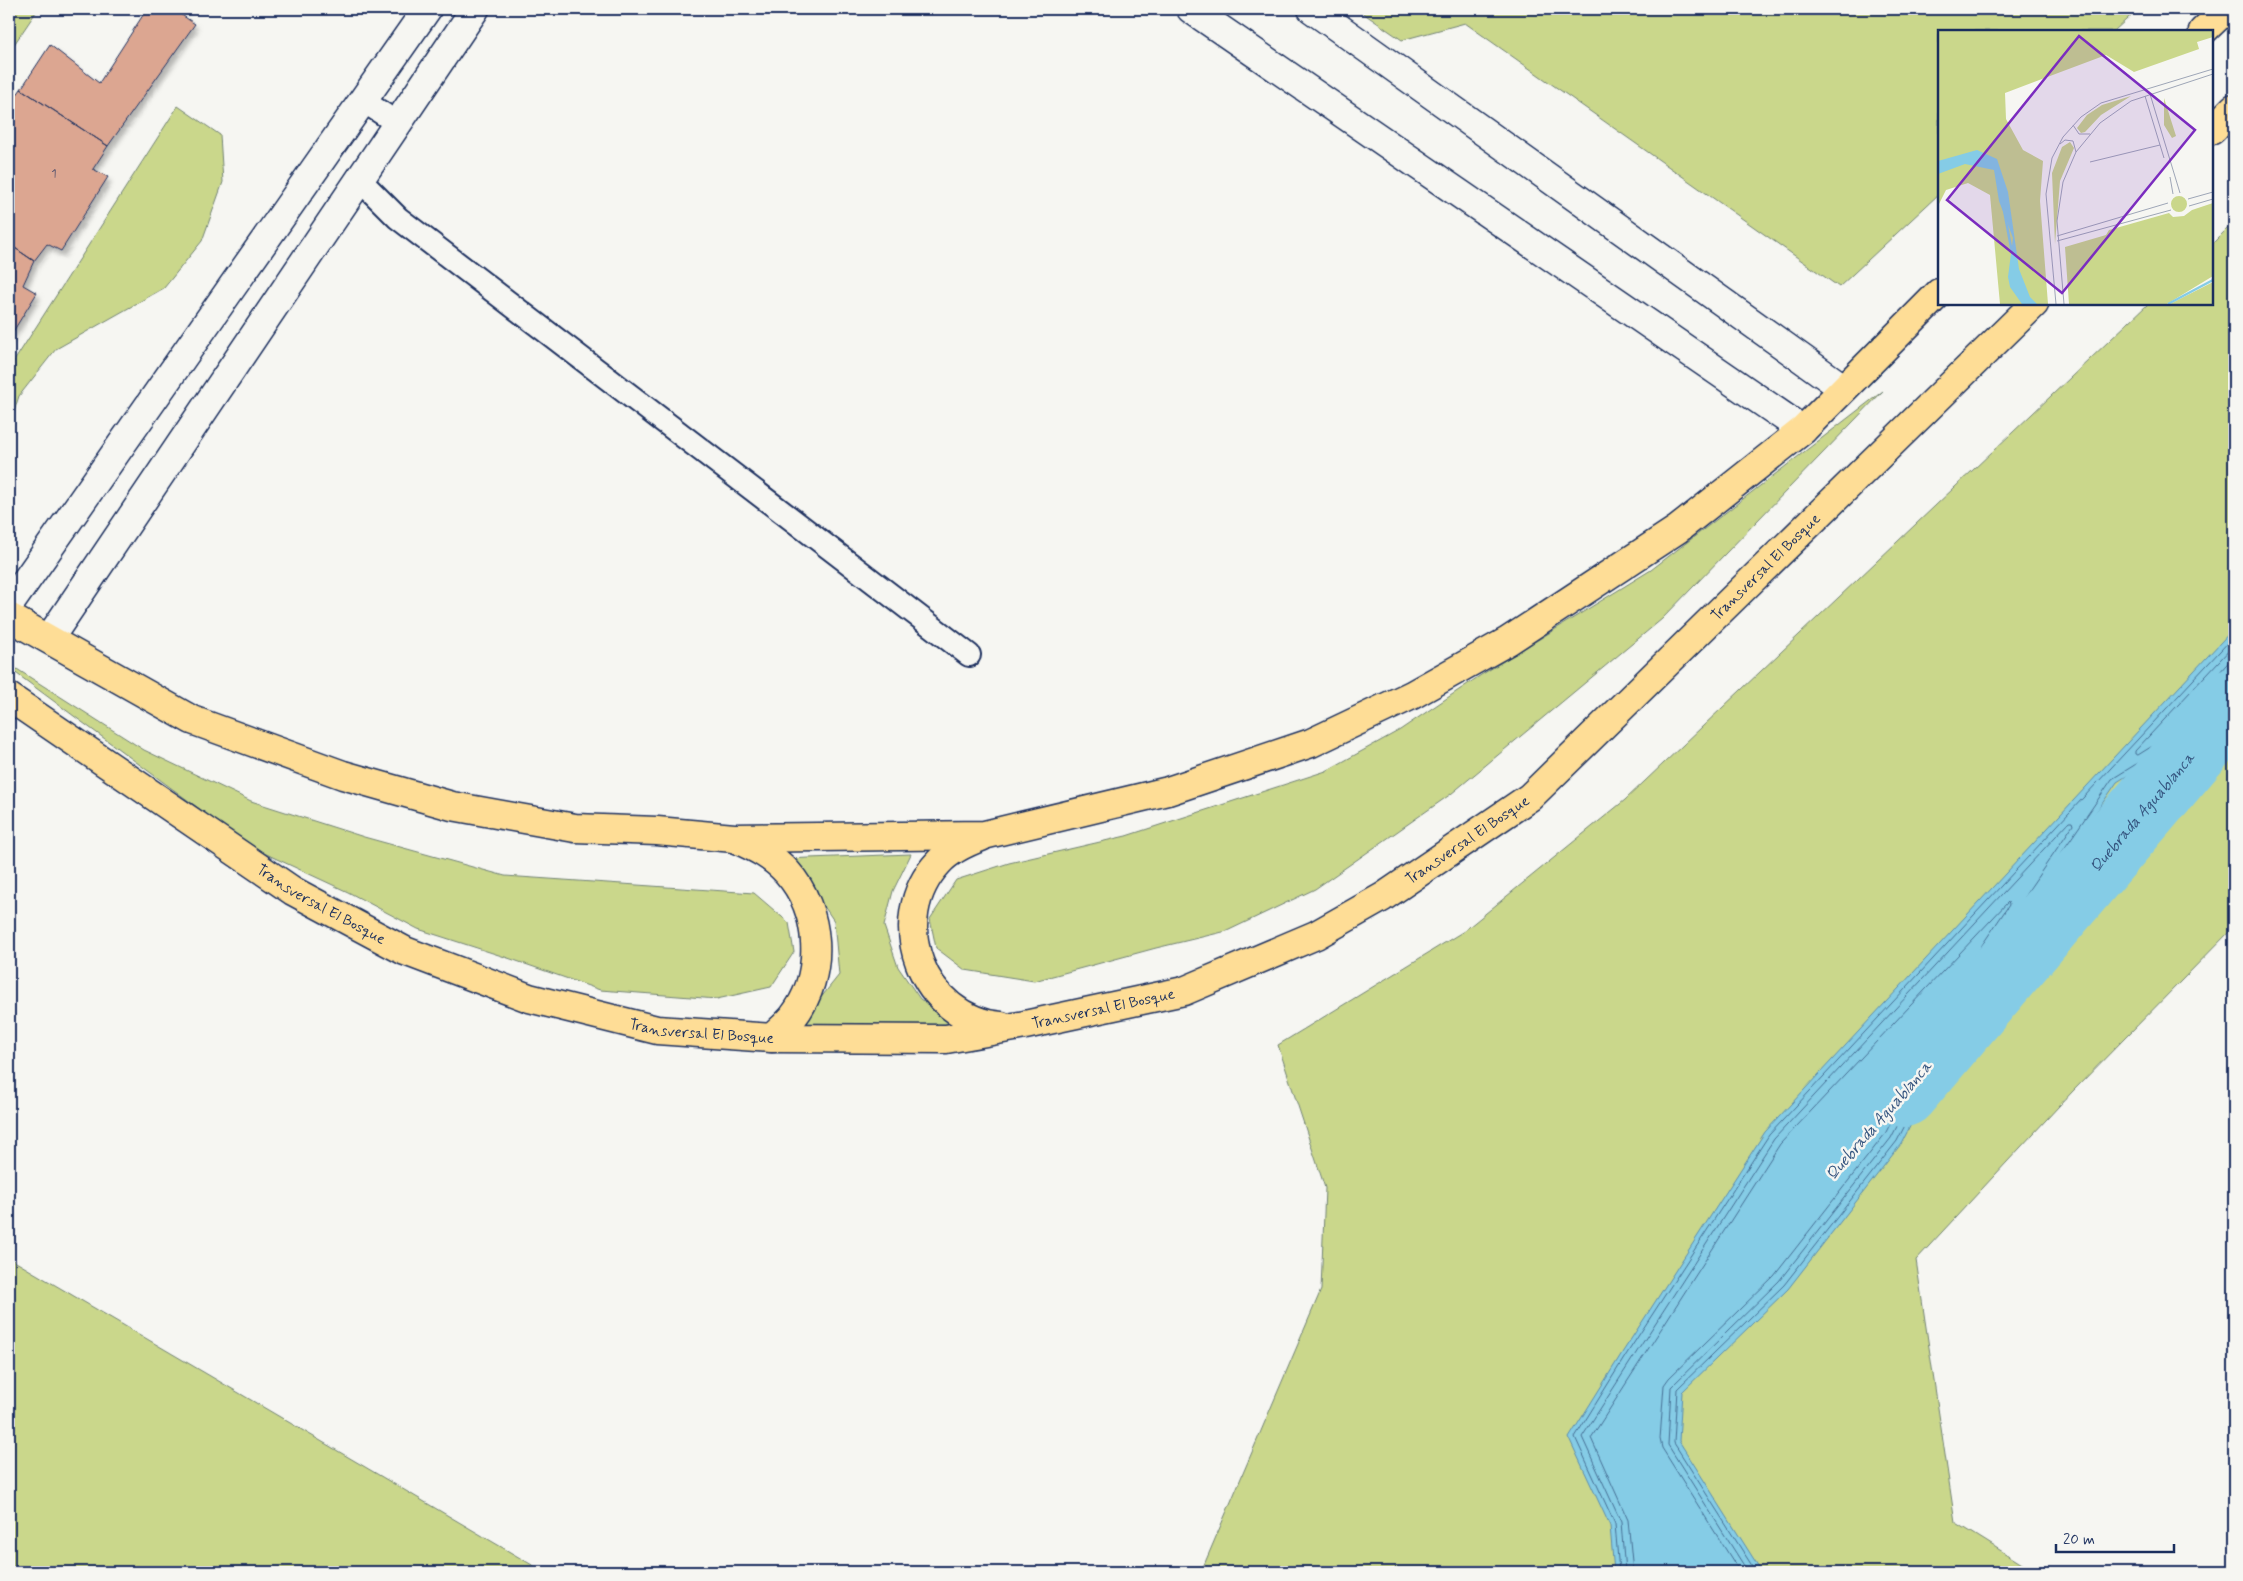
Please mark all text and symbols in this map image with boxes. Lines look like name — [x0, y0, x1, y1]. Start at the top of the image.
inset map — [1938, 30, 2213, 305]
house number: 1 — [51, 166, 57, 182]
street label: Transversal El Bosque — [1707, 509, 1825, 626]
water label: Quebrada Aguablanca — [2086, 747, 2201, 877]
street label: Transversal El Bosque — [1402, 791, 1534, 890]
street label: Transversal El Bosque — [252, 860, 389, 950]
street label: Transversal El Bosque — [1030, 984, 1177, 1034]
street label: Transversal El Bosque — [627, 1014, 775, 1049]
water label: Quebrada Aguablanca — [1822, 1056, 1938, 1185]
scale bar — [2056, 1521, 2173, 1553]
text: 20 m — [2063, 1530, 2095, 1550]

